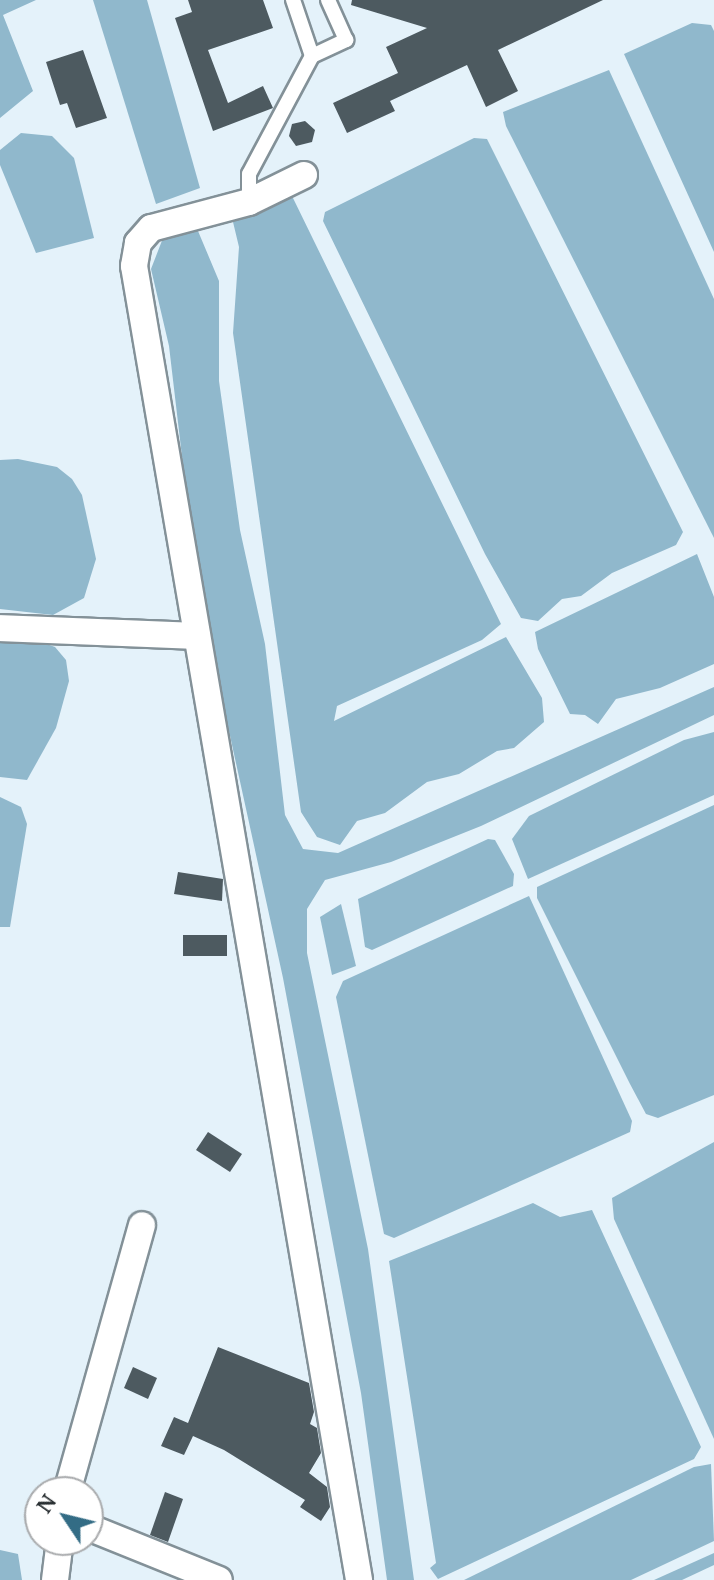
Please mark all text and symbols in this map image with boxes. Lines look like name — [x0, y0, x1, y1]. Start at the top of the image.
north arrow — [24, 1476, 104, 1556]
text: N — [29, 1488, 62, 1518]

